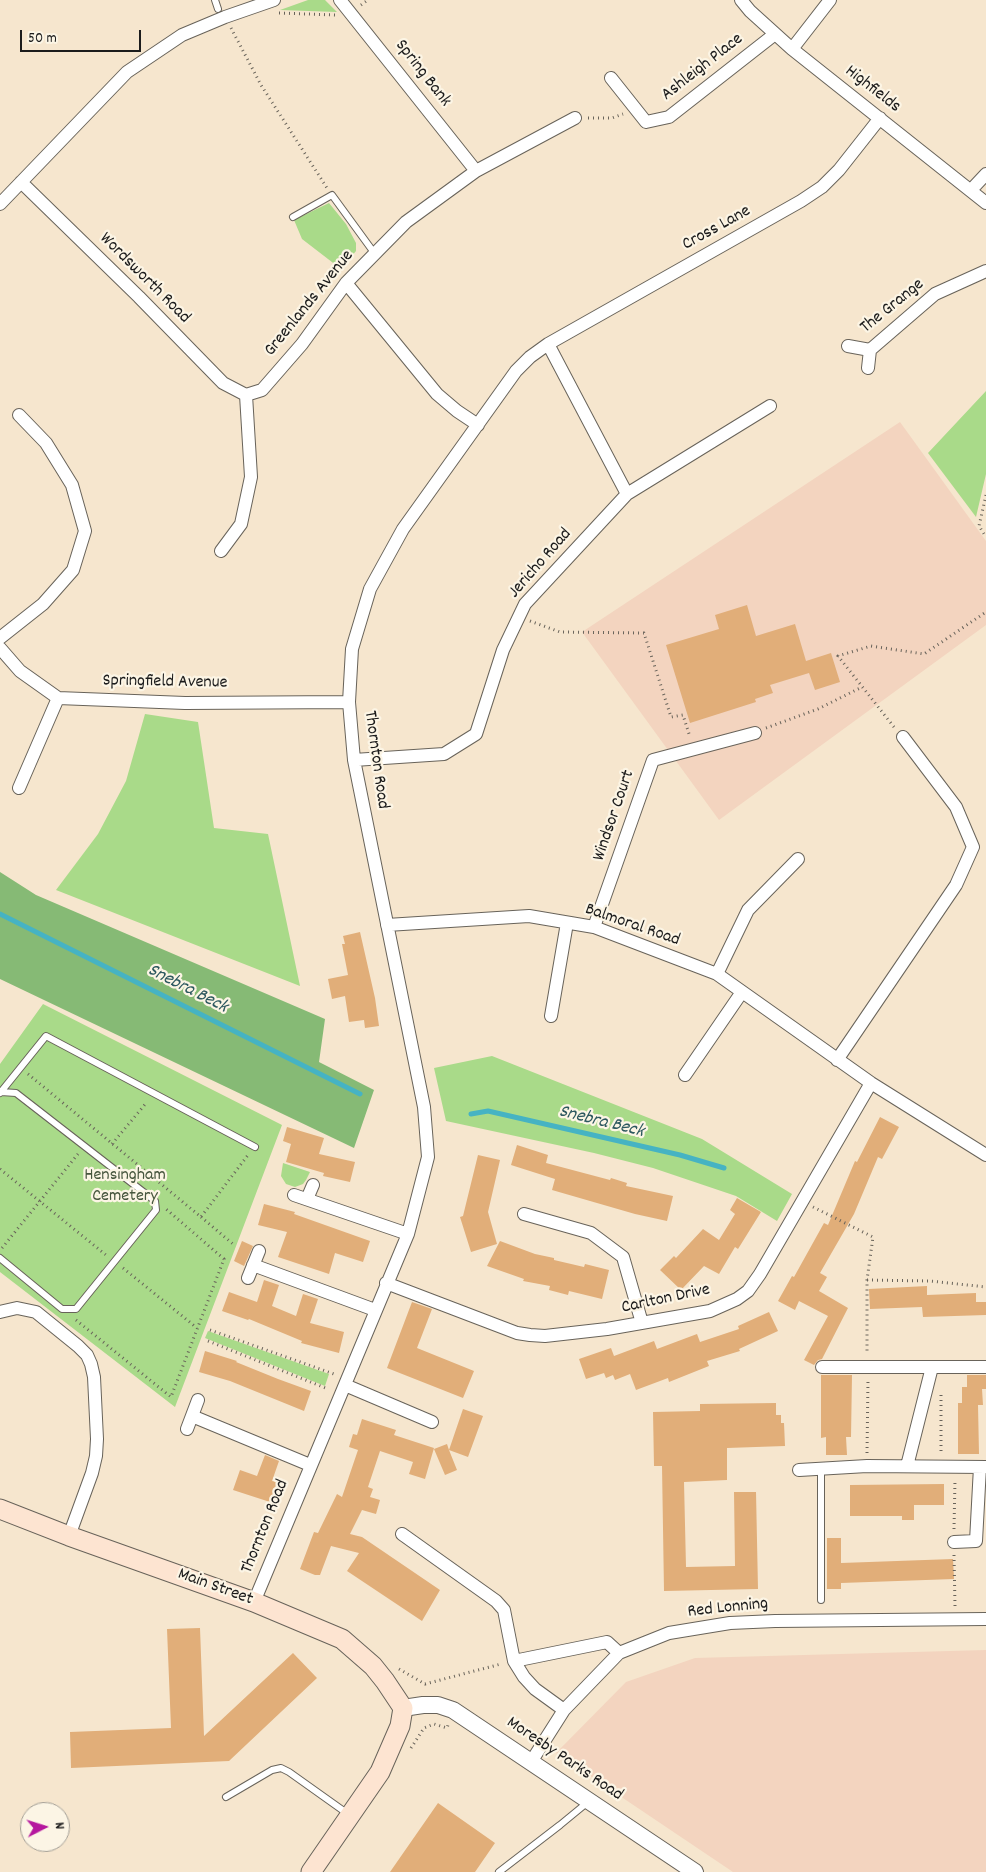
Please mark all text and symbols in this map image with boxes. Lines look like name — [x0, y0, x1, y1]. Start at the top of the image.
scale bar — [22, 20, 144, 52]
text: 50 m — [28, 28, 57, 50]
street label: Ashleigh Place — [658, 29, 748, 107]
street label: Spring Bank — [389, 36, 455, 112]
street label: Highfields — [840, 61, 904, 119]
street label: Cross Lane — [679, 201, 755, 257]
street label: Wordsworth Road — [94, 229, 194, 329]
street label: Greenlands Avenue — [261, 247, 359, 361]
street label: The Grange — [857, 275, 929, 339]
street label: Jericho Road — [505, 525, 577, 603]
street label: Springfield Avenue — [102, 671, 228, 695]
street label: Thornton Road — [357, 709, 393, 811]
street label: Windsor Court — [589, 768, 641, 864]
street label: Balmoral Road — [582, 900, 682, 952]
water label: Snebra Beck — [143, 960, 231, 1020]
water label: Snebra Beck — [556, 1101, 646, 1145]
park label: Hensingham Cemetery — [84, 1166, 166, 1208]
street label: Carlton Drive — [620, 1280, 712, 1320]
street label: Thornton Road — [237, 1477, 295, 1577]
street label: Main Street — [174, 1564, 256, 1612]
street label: Red Lonning — [687, 1594, 769, 1624]
street label: Moresby Parks Road — [502, 1713, 626, 1807]
north arrow — [20, 1802, 70, 1852]
text: N — [49, 1821, 69, 1830]

